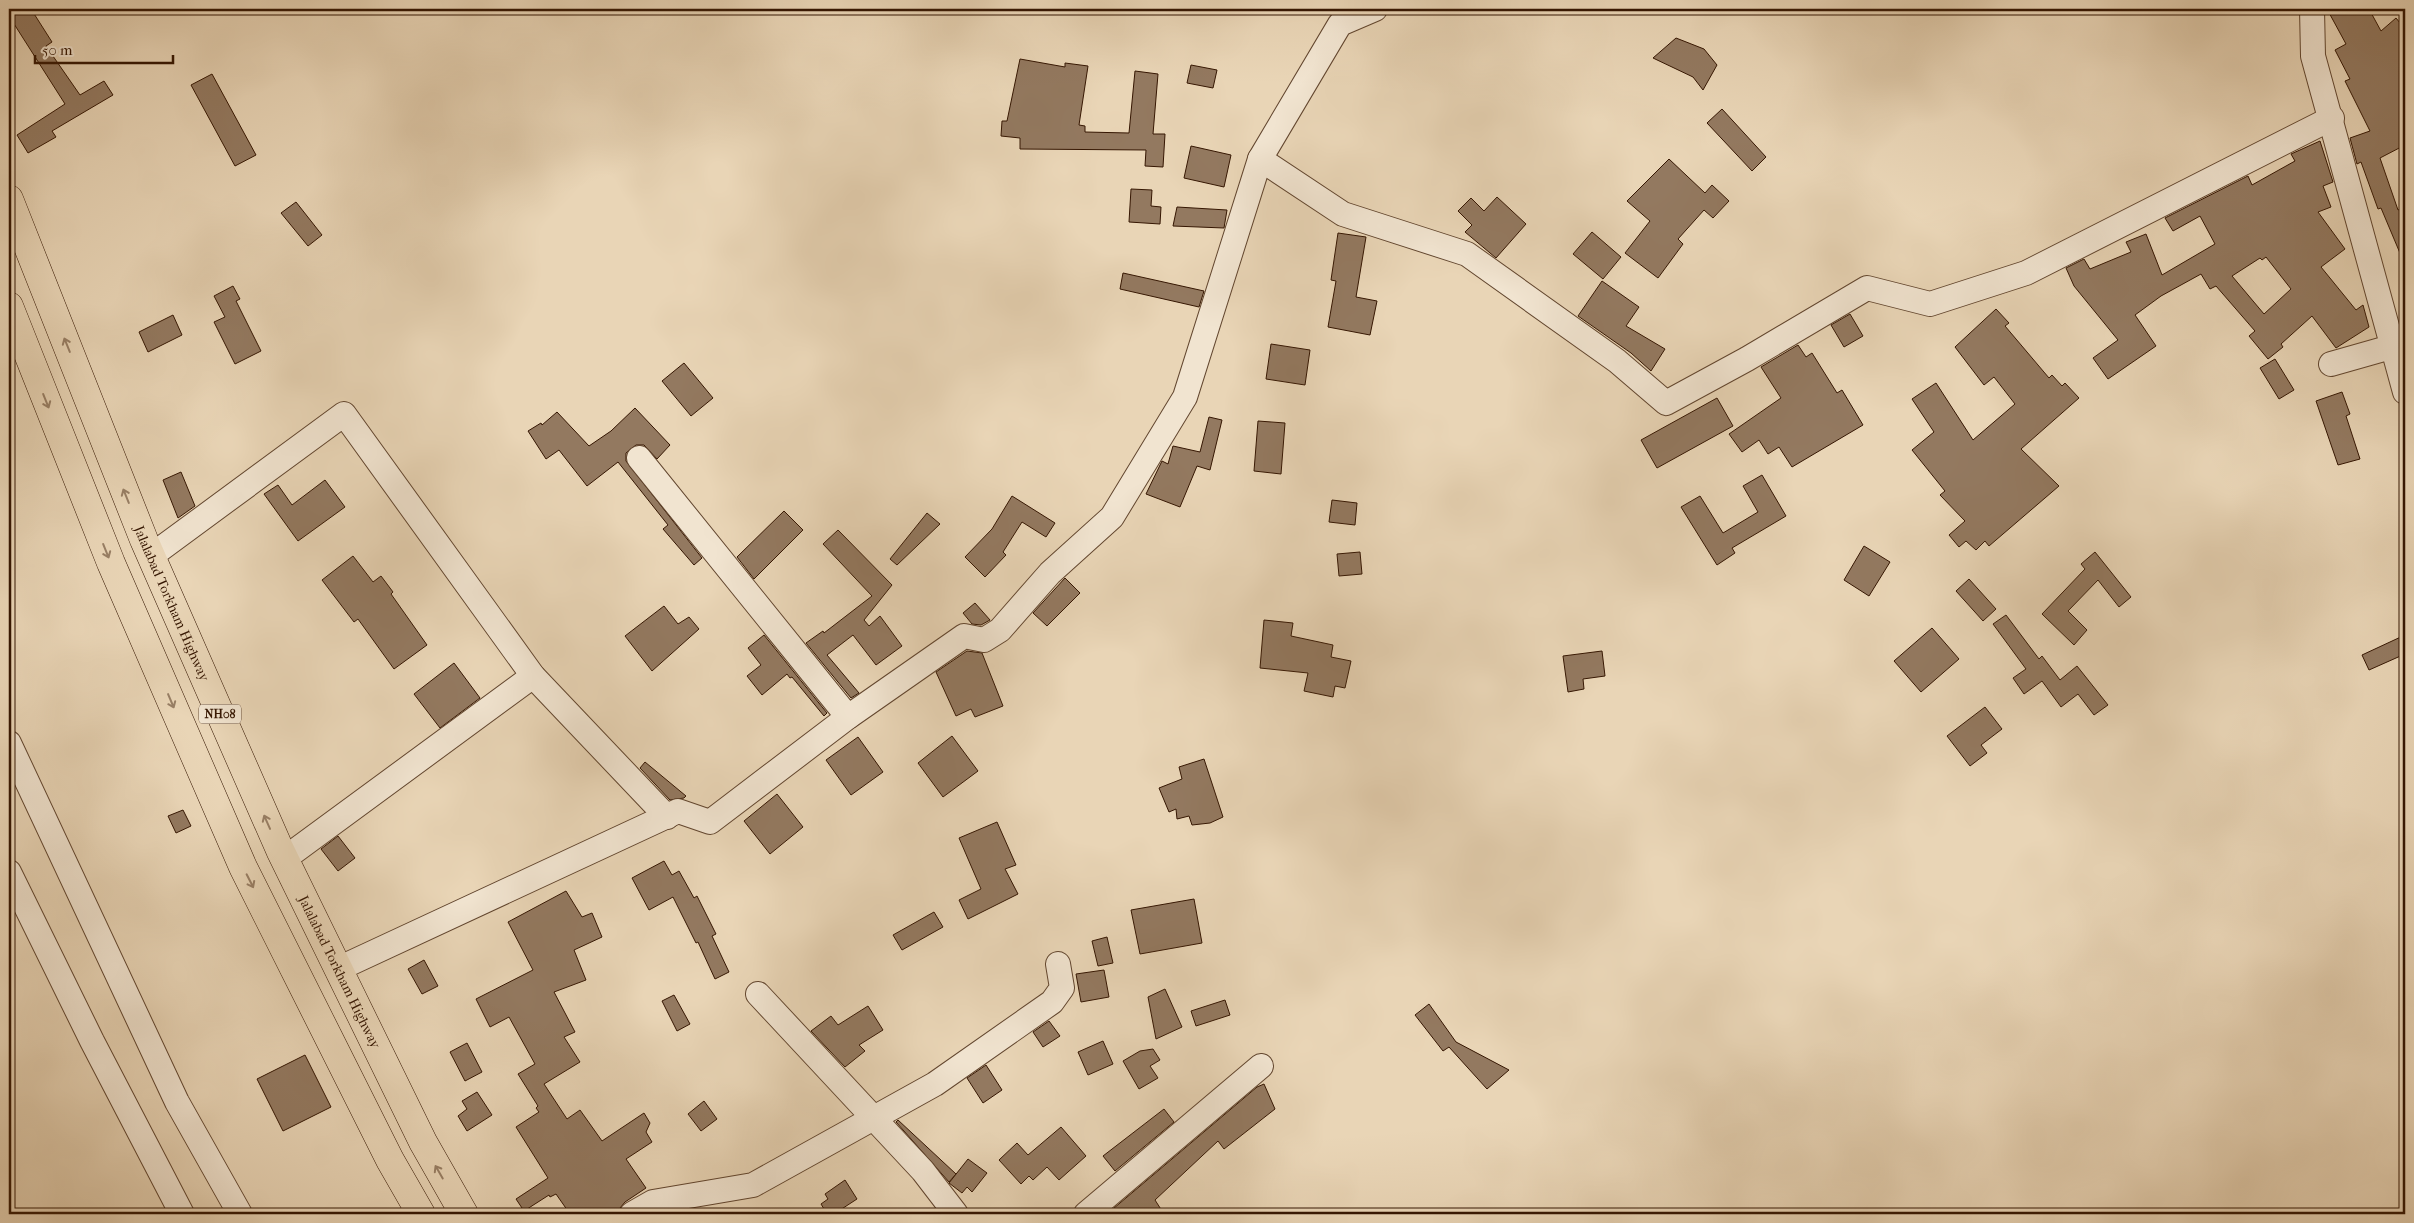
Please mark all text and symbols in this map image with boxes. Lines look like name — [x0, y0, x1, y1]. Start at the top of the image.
scale bar — [35, 32, 172, 64]
text: 50 m — [42, 41, 73, 59]
one-way arrow — [62, 338, 71, 353]
one-way arrow — [42, 392, 51, 408]
one-way arrow — [121, 489, 131, 504]
street label: Jalalabad Torkham Highway — [130, 522, 213, 684]
one-way arrow — [103, 544, 112, 559]
one-way arrow — [166, 693, 176, 708]
road number: NH08 — [199, 704, 241, 724]
one-way arrow — [262, 815, 272, 830]
one-way arrow — [245, 874, 255, 889]
street label: Jalalabad Torkham Highway — [294, 892, 384, 1052]
one-way arrow — [434, 1165, 444, 1180]

